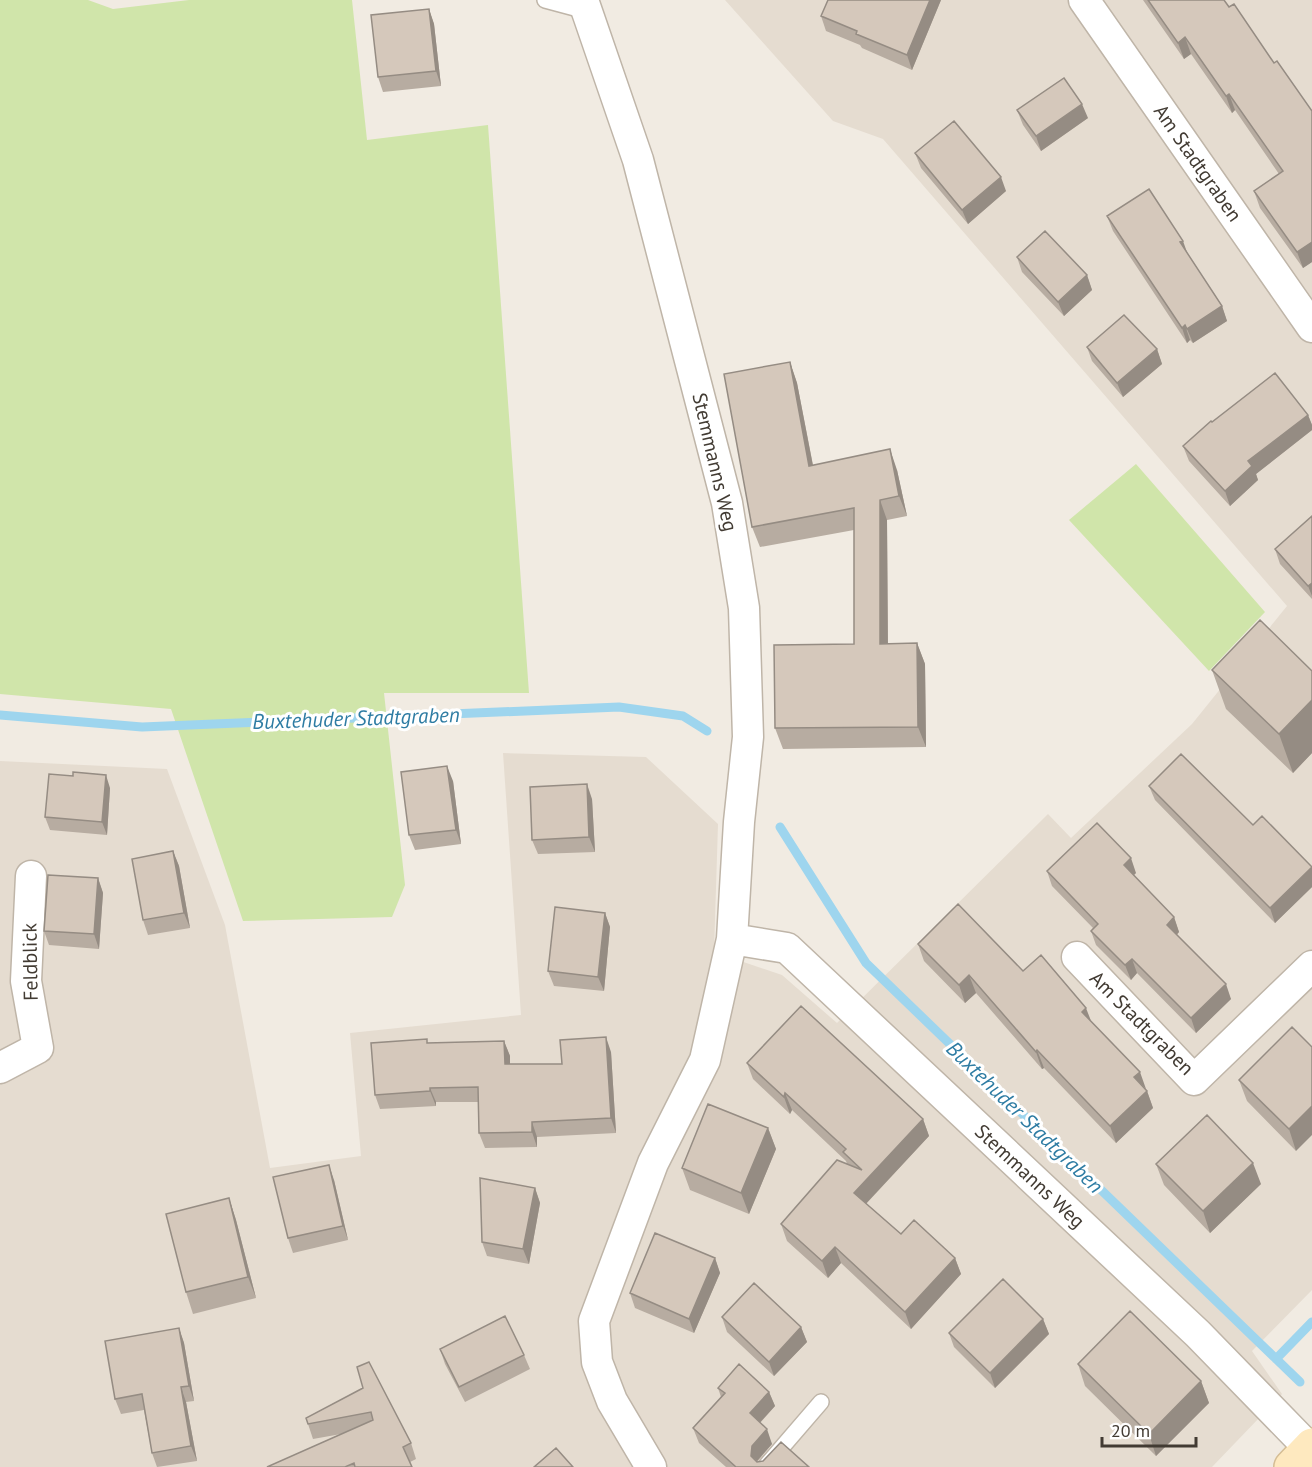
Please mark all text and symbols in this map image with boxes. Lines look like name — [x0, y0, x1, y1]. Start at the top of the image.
street label: Am Stadtgraben — [1148, 99, 1248, 227]
street label: Stemmanns Weg — [686, 390, 744, 534]
water label: Buxtehuder Stadtgraben — [252, 701, 460, 735]
street label: Feldblick — [16, 923, 44, 1001]
street label: Am Stadtgraben — [1084, 965, 1200, 1081]
water label: Buxtehuder Stadtgraben — [941, 1035, 1109, 1199]
street label: Stemmanns Weg — [969, 1118, 1091, 1234]
scale bar — [1102, 1410, 1196, 1448]
text: 20 m — [1111, 1419, 1150, 1442]

